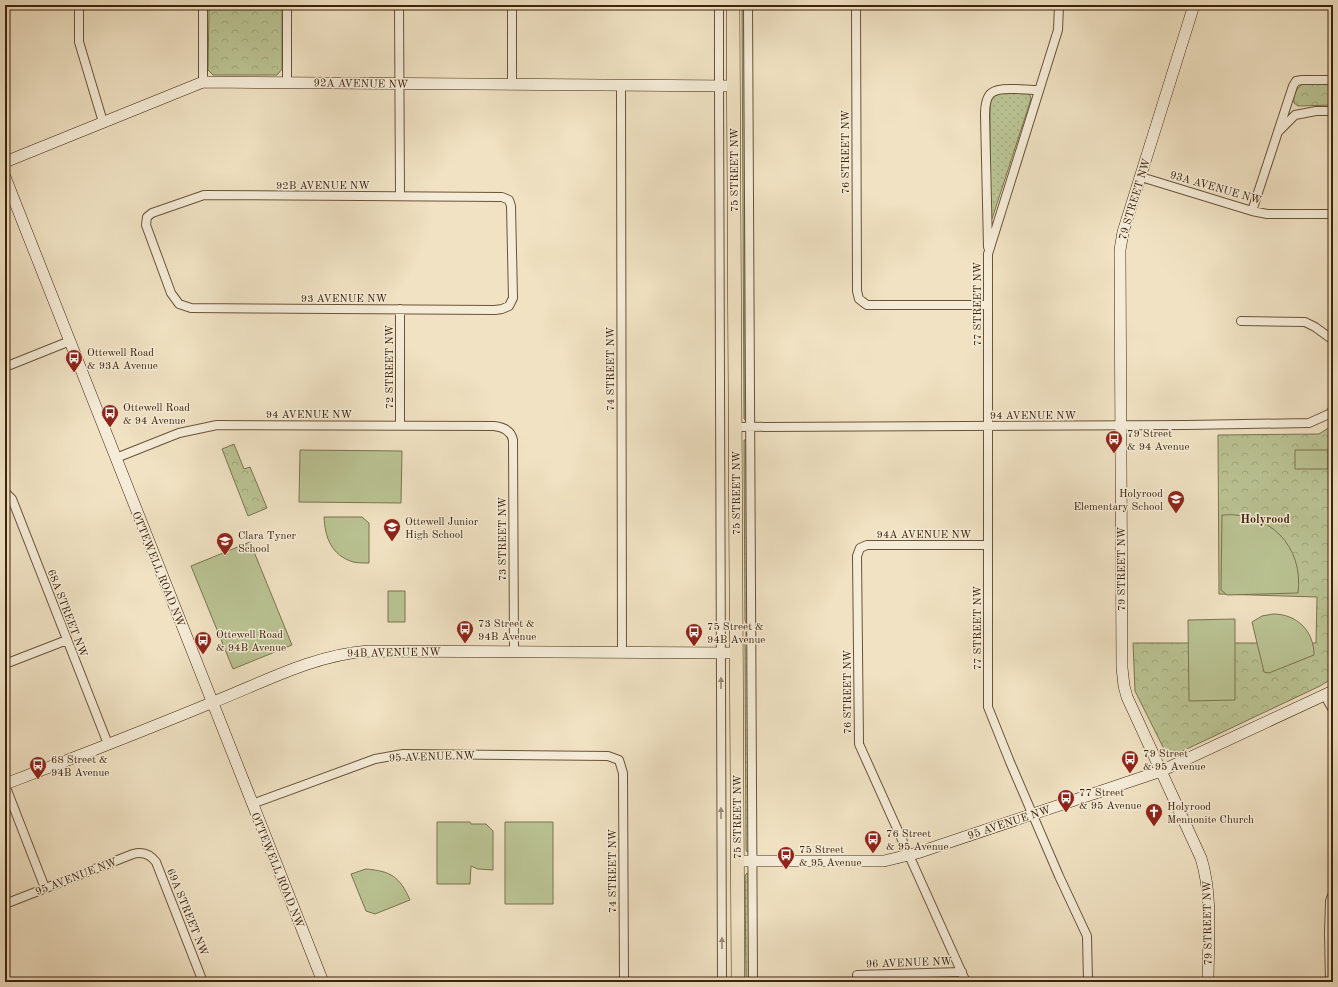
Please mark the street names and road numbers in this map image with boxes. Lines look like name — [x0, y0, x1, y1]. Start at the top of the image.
street label: 92A AVENUE NW — [313, 78, 409, 91]
street label: 76 STREET NW — [841, 109, 852, 194]
street label: 75 STREET NW — [730, 127, 741, 212]
street label: 79 STREET NW — [1118, 157, 1153, 242]
street label: 93A AVENUE NW — [1168, 170, 1263, 207]
street label: 92B AVENUE NW — [276, 181, 370, 192]
street label: 77 STREET NW — [973, 261, 984, 346]
street label: 93 AVENUE NW — [301, 294, 387, 305]
street label: 72 STREET NW — [385, 324, 396, 409]
street label: 74 STREET NW — [606, 326, 617, 411]
street label: 94 AVENUE NW — [266, 410, 352, 421]
street label: 94 AVENUE NW — [990, 411, 1076, 422]
street label: 75 STREET NW — [732, 450, 743, 535]
street label: 73 STREET NW — [498, 496, 509, 581]
street label: OTTEWELL ROAD NW — [129, 510, 186, 629]
street label: 79 STREET NW — [1117, 526, 1128, 611]
street label: 94A AVENUE NW — [877, 530, 972, 541]
street label: 68A STREET NW — [45, 568, 89, 659]
street label: 77 STREET NW — [973, 585, 984, 670]
street label: 94B AVENUE NW — [347, 647, 441, 660]
street label: 76 STREET NW — [843, 649, 854, 734]
street label: 95 AVENUE NW — [389, 750, 476, 765]
street label: 75 STREET NW — [733, 774, 744, 859]
street label: 95 AVENUE NW — [967, 805, 1053, 842]
street label: OTTEWELL ROAD NW — [248, 811, 305, 930]
street label: 74 STREET NW — [608, 828, 619, 913]
street label: 95 AVENUE NW — [34, 857, 119, 898]
street label: 69A STREET NW — [164, 867, 209, 958]
street label: 79 STREET NW — [1202, 880, 1215, 965]
street label: 96 AVENUE NW — [866, 956, 953, 971]

